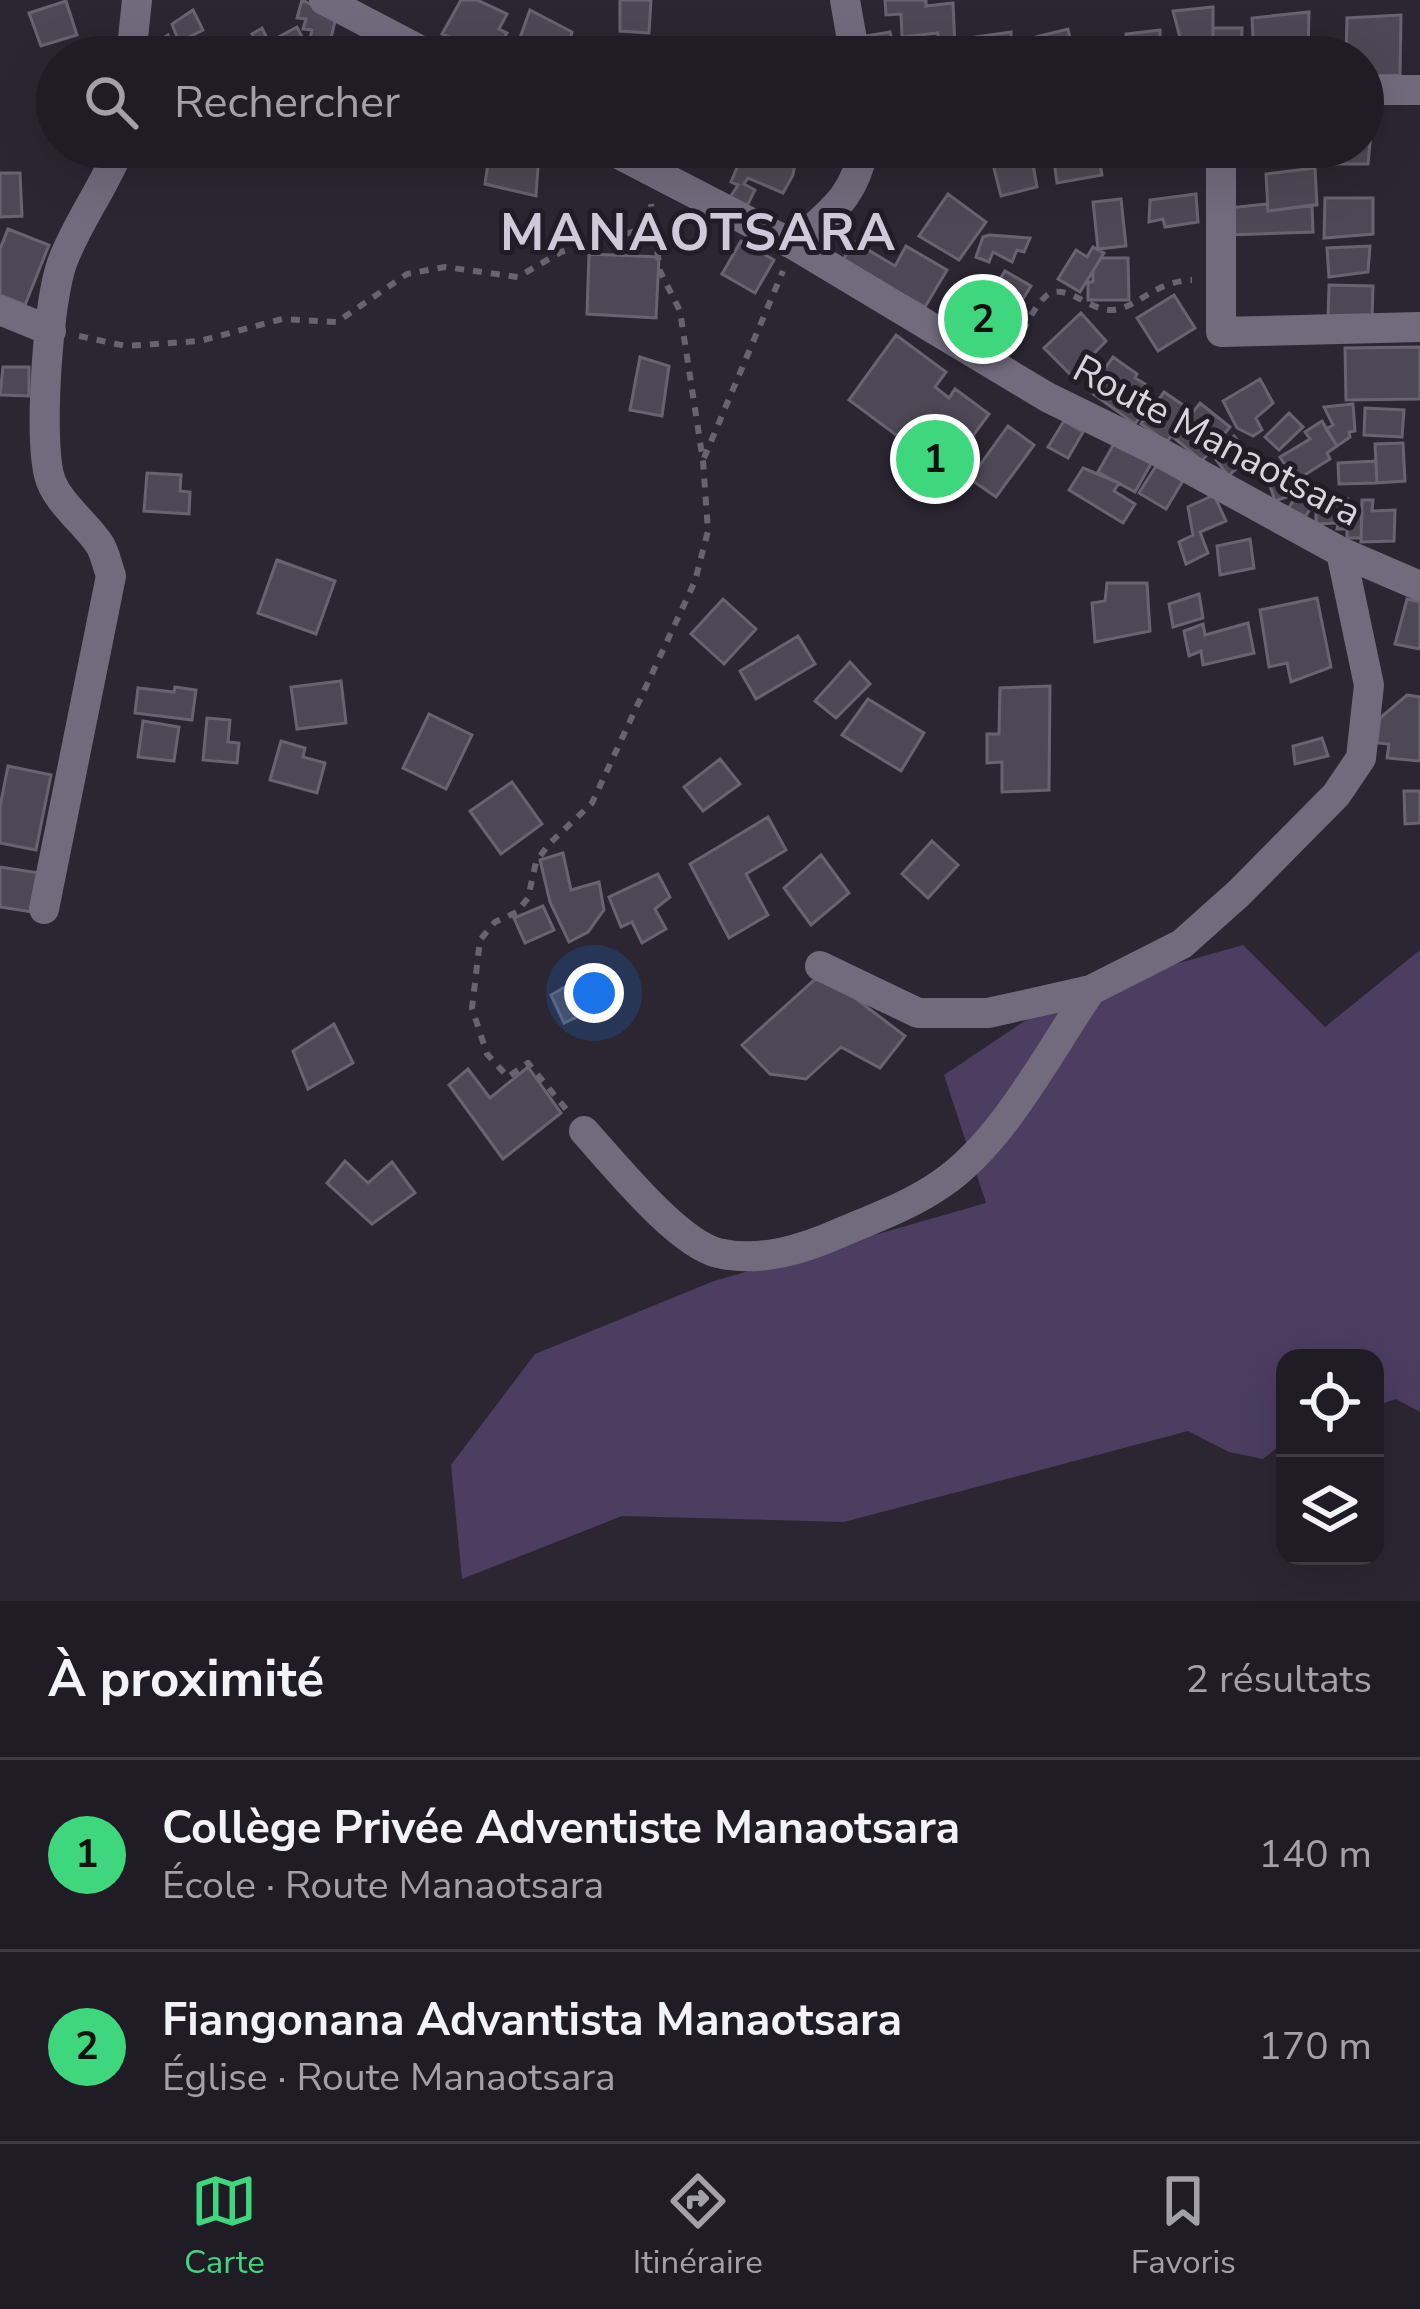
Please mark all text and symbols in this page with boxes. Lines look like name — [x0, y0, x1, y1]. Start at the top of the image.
search box — [36, 36, 1384, 168]
icon: search — [78, 69, 144, 135]
text: Rechercher — [174, 72, 400, 133]
district label: MANAOTSARA — [500, 198, 898, 268]
pin: 2 — [944, 274, 1022, 364]
street label: Route Manaotsara — [1064, 343, 1370, 539]
pin: 1 — [896, 414, 974, 504]
your location — [564, 963, 624, 1023]
map controls — [1276, 1349, 1384, 1565]
button: locate — [1276, 1349, 1384, 1457]
button: layers — [1276, 1457, 1384, 1565]
text: À proximité — [48, 1644, 324, 1714]
text: 2 résultats — [1186, 1653, 1372, 1706]
text: Collège Privée Adventiste Manaotsara — [162, 1798, 960, 1859]
text: 1 — [75, 1828, 99, 1881]
text: 140 m — [1258, 1828, 1372, 1881]
text: École · Route Manaotsara — [162, 1859, 604, 1912]
text: Fiangonana Advantista Manaotsara — [162, 1990, 902, 2051]
text: 2 — [75, 2020, 99, 2073]
text: 170 m — [1258, 2020, 1372, 2073]
text: Église · Route Manaotsara — [162, 2051, 616, 2104]
tab: Carte — [184, 2168, 265, 2285]
tab: Itinéraire — [633, 2168, 763, 2285]
tab: Favoris — [1131, 2168, 1236, 2285]

